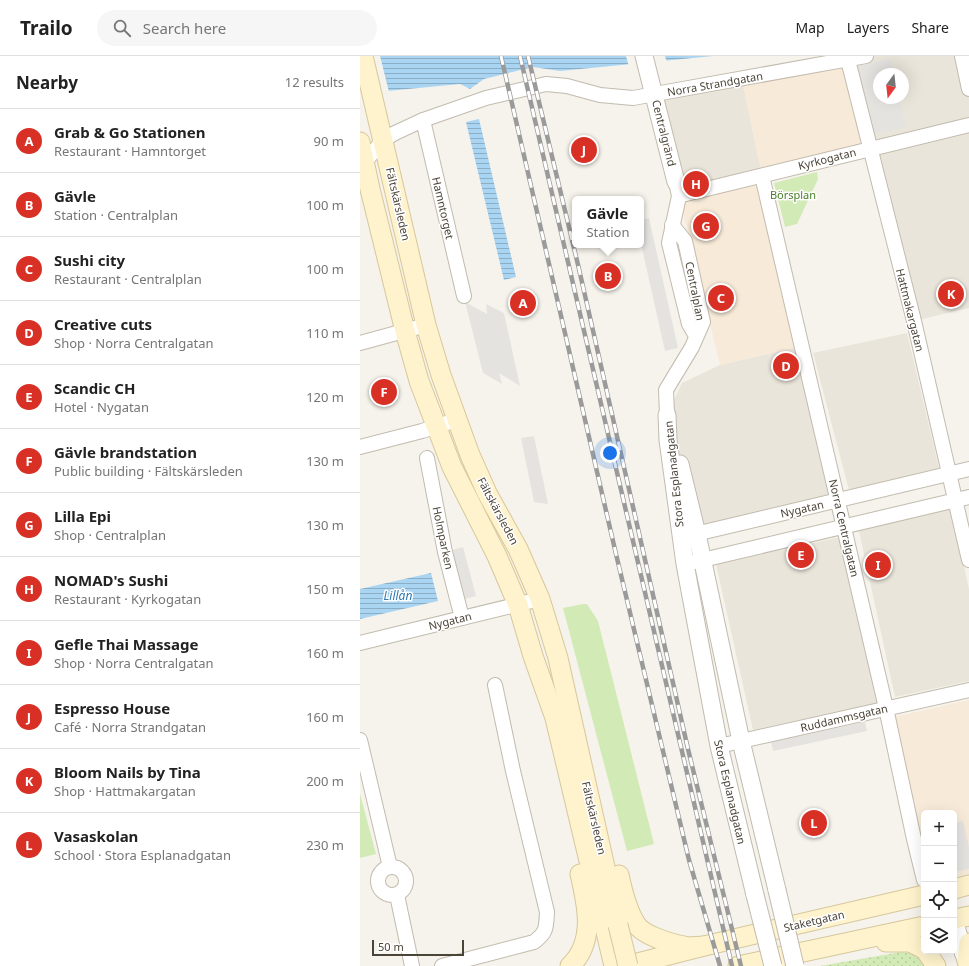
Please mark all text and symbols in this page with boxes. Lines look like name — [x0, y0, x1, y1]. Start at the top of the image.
search box — [97, 10, 377, 46]
text: Trailo — [20, 15, 73, 41]
icon: search — [111, 17, 133, 39]
text: Search here — [143, 18, 226, 38]
text: Map — [796, 18, 825, 37]
text: Layers — [847, 18, 889, 37]
text: Share — [911, 18, 949, 37]
street label: Norra Strandgatan — [666, 68, 764, 99]
north arrow — [873, 68, 909, 104]
text: Nearby — [16, 71, 78, 94]
text: 12 results — [285, 73, 344, 91]
street label: Centralgränd — [649, 98, 680, 168]
text: Grab & Go Stationen — [54, 122, 206, 142]
text: A — [25, 132, 34, 150]
text: 90 m — [314, 132, 344, 150]
pin: J — [571, 135, 597, 165]
text: Restaurant · Hamntorget — [54, 142, 206, 160]
street label: Kyrkogatan — [796, 144, 857, 173]
street label: Fältskärsleden — [383, 166, 414, 242]
pin: H — [683, 169, 709, 199]
street label: Hamntorget — [429, 175, 458, 240]
text: Gävle — [54, 186, 96, 206]
park label: Börsplan — [770, 187, 816, 202]
text: B — [25, 196, 33, 214]
text: 100 m — [306, 196, 344, 214]
popup — [572, 196, 644, 248]
text: Gävle — [586, 203, 628, 223]
text: Station · Centralplan — [54, 206, 178, 224]
pin: G — [693, 211, 719, 241]
text: Station — [586, 223, 630, 241]
text: Sushi city — [54, 250, 125, 270]
text: C — [25, 260, 33, 278]
text: 100 m — [306, 260, 344, 278]
street label: Centralplan — [682, 260, 709, 322]
pin: B — [595, 261, 621, 291]
street label: Hattmakargatan — [893, 267, 928, 353]
text: Restaurant · Centralplan — [54, 270, 202, 288]
pin: K — [938, 279, 964, 309]
pin: C — [708, 283, 734, 313]
pin: A — [510, 288, 536, 318]
text: Creative cuts — [54, 314, 152, 334]
text: D — [24, 324, 34, 342]
text: 110 m — [306, 324, 344, 342]
text: Shop · Norra Centralgatan — [54, 334, 214, 352]
pin: D — [773, 351, 799, 381]
pin: F — [371, 377, 397, 407]
text: Scandic CH — [54, 378, 135, 398]
text: E — [25, 388, 33, 406]
text: 120 m — [306, 388, 344, 406]
text: Hotel · Nygatan — [54, 398, 149, 416]
street label: Stora Esplanadgatan — [660, 420, 687, 528]
text: Gävle brandstation — [54, 442, 197, 462]
your location — [600, 443, 620, 463]
text: F — [25, 452, 33, 470]
text: 130 m — [306, 452, 344, 470]
text: Public building · Fältskärsleden — [54, 462, 243, 480]
street label: Fältskärsleden — [474, 474, 523, 547]
street label: Norra Centralgatan — [826, 477, 863, 578]
street label: Nygatan — [779, 496, 825, 521]
street label: Holmparken — [429, 505, 458, 571]
text: Lilla Epi — [54, 506, 111, 526]
text: G — [24, 516, 34, 534]
text: 130 m — [306, 516, 344, 534]
text: Shop · Centralplan — [54, 526, 166, 544]
pin: E — [788, 540, 814, 570]
pin: I — [865, 550, 891, 580]
text: NOMAD's Sushi — [54, 570, 168, 590]
text: H — [24, 580, 34, 598]
text: 150 m — [306, 580, 344, 598]
water label: Lillån — [384, 587, 412, 604]
text: Restaurant · Kyrkogatan — [54, 590, 201, 608]
street label: Nygatan — [427, 608, 473, 633]
text: Gefle Thai Massage — [54, 634, 198, 654]
text: I — [26, 644, 32, 662]
text: 160 m — [306, 644, 344, 662]
text: Shop · Norra Centralgatan — [54, 654, 214, 672]
text: Espresso House — [54, 698, 170, 718]
street label: Ruddammsgatan — [799, 700, 889, 735]
text: J — [27, 708, 31, 726]
text: 160 m — [306, 708, 344, 726]
text: Café · Norra Strandgatan — [54, 718, 206, 736]
street label: Stora Esplanadgatan — [711, 738, 750, 846]
text: Bloom Nails by Tina — [54, 762, 201, 782]
text: K — [25, 772, 33, 790]
text: 200 m — [306, 772, 344, 790]
street label: Fältskärsleden — [579, 780, 610, 856]
text: Shop · Hattmakargatan — [54, 782, 196, 800]
pin: L — [801, 808, 827, 838]
map controls — [921, 810, 957, 954]
button: + — [921, 810, 957, 846]
text: Vasaskolan — [54, 826, 138, 846]
text: L — [25, 836, 33, 854]
text: 230 m — [306, 836, 344, 854]
text: School · Stora Esplanadgatan — [54, 846, 231, 864]
button: − — [921, 846, 957, 882]
button: locate — [921, 882, 957, 918]
street label: Staketgatan — [782, 906, 846, 935]
button: layers — [921, 918, 957, 954]
scale bar — [372, 938, 464, 957]
text: 50 m — [378, 939, 404, 954]

